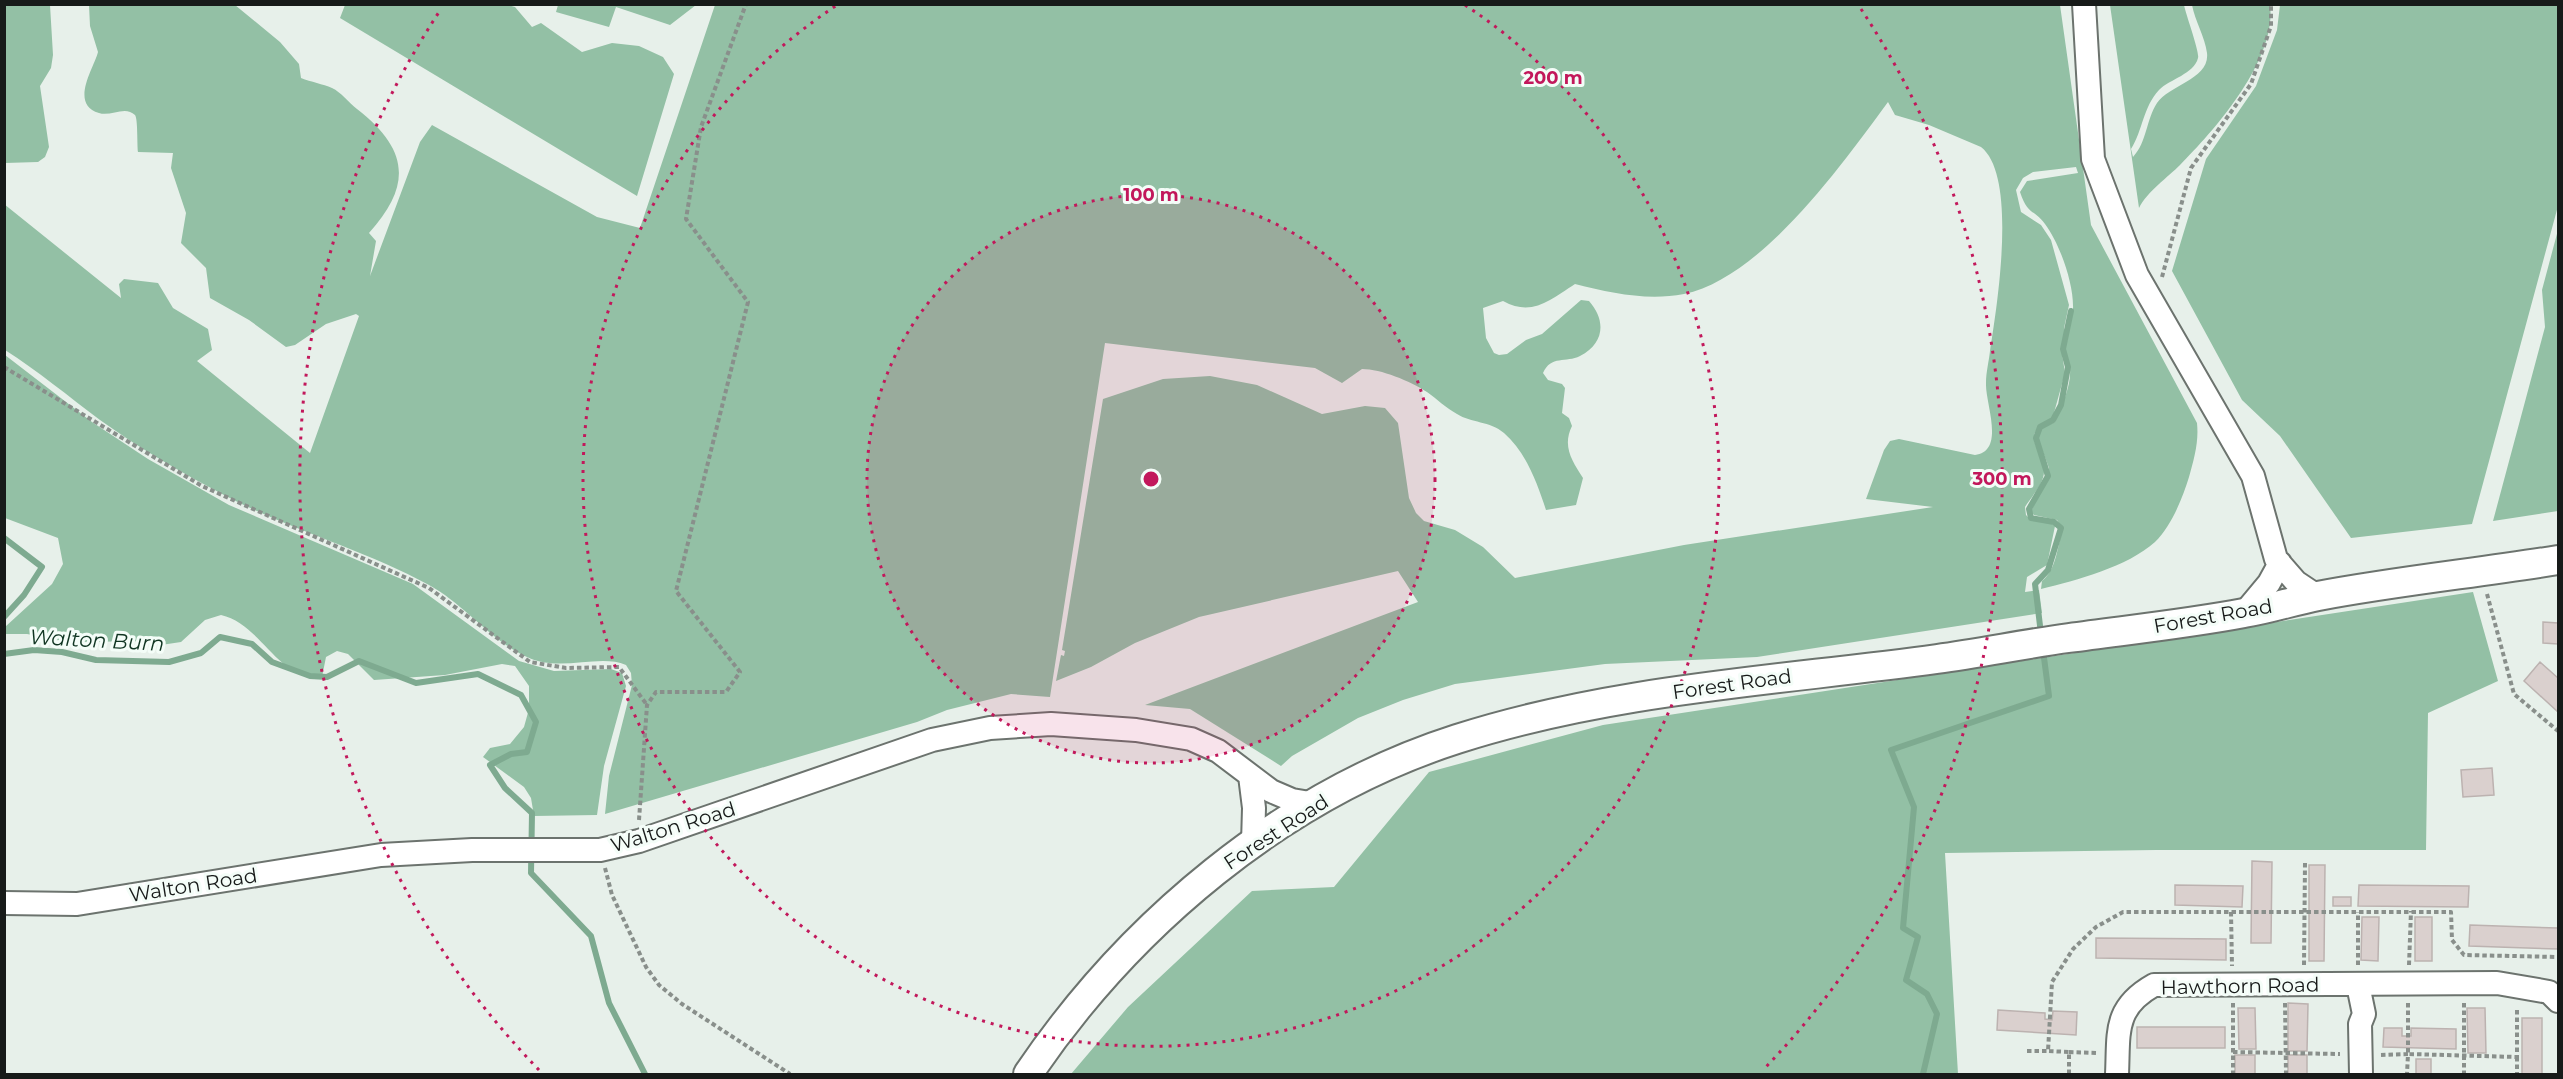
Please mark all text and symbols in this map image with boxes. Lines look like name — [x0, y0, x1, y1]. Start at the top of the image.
text: 200 m — [1523, 67, 1583, 89]
text: 100 m — [1123, 184, 1179, 206]
text: 300 m — [1971, 468, 2032, 490]
centre of rings — [1141, 469, 1161, 489]
street label: Forest Road — [2152, 594, 2274, 638]
water label: Walton Burn — [29, 624, 165, 656]
street label: Forest Road — [1671, 664, 1793, 704]
street label: Forest Road — [1219, 789, 1333, 875]
street label: Walton Road — [608, 797, 738, 857]
street label: Walton Road — [127, 863, 259, 907]
street label: Hawthorn Road — [2160, 973, 2320, 999]

